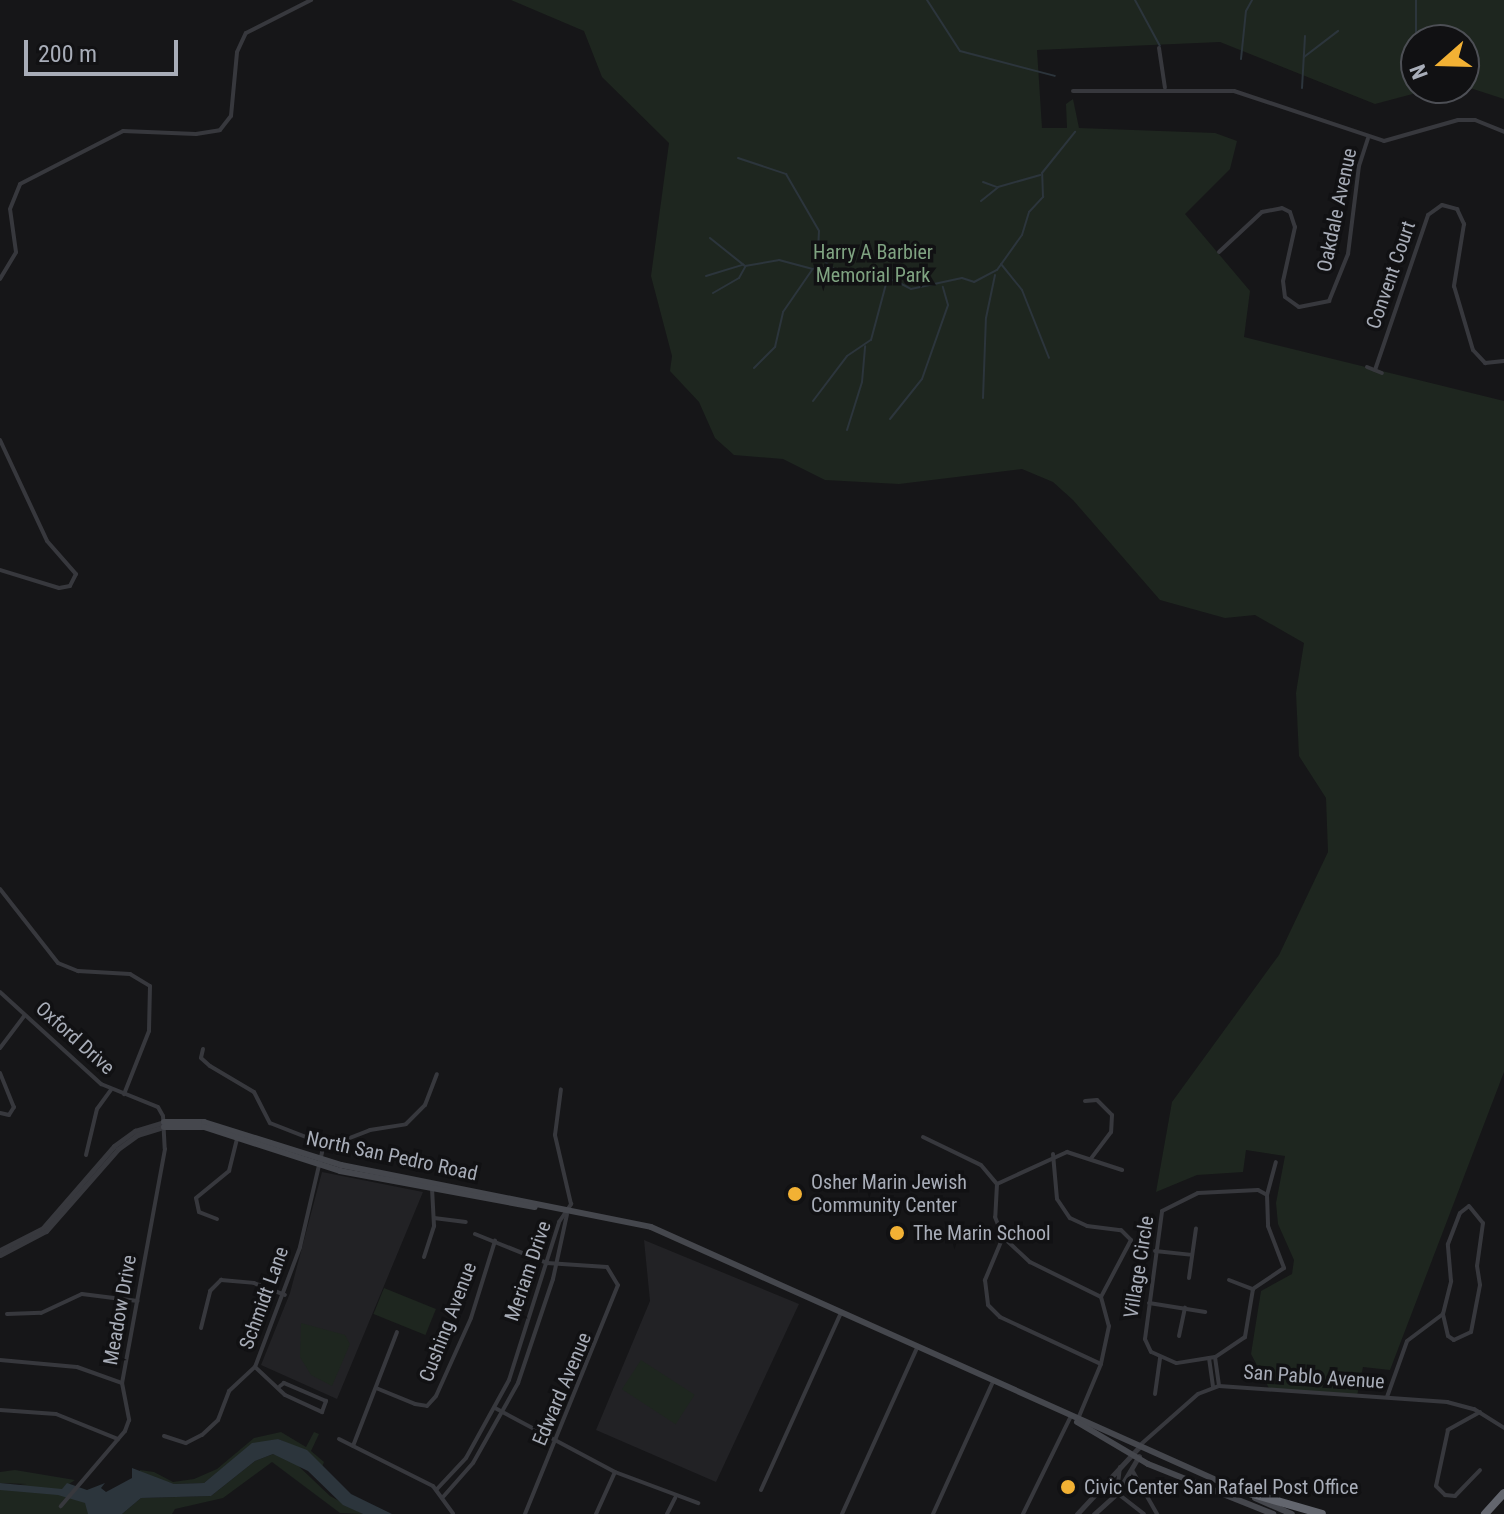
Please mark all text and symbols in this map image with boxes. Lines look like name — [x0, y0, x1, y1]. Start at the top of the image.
scale bar — [28, 24, 182, 74]
north arrow — [1400, 24, 1480, 104]
text: 200 m — [38, 40, 97, 68]
text: N — [1405, 61, 1433, 82]
street label: Oakdale Avenue — [1312, 146, 1362, 274]
street label: Convent Court — [1361, 218, 1421, 332]
park label: Harry A Barbier Memorial Park — [813, 240, 933, 287]
street label: Oxford Drive — [31, 996, 119, 1080]
street label: North San Pedro Road — [304, 1126, 480, 1186]
place label: Osher Marin Jewish Community Center — [811, 1170, 967, 1217]
marker: Osher Marin Jewish Community Center — [786, 1185, 804, 1203]
street label: Village Circle — [1119, 1214, 1159, 1320]
street label: Meriam Drive — [500, 1218, 556, 1324]
place label: The Marin School — [913, 1221, 1051, 1245]
marker: The Marin School — [888, 1224, 906, 1242]
street label: Schmidt Lane — [234, 1243, 294, 1353]
street label: Meadow Drive — [99, 1253, 141, 1367]
street label: Cushing Avenue — [414, 1259, 482, 1385]
street label: Edward Avenue — [527, 1329, 597, 1449]
street label: San Pablo Avenue — [1243, 1360, 1385, 1394]
place label: Civic Center San Rafael Post Office — [1084, 1475, 1358, 1499]
marker: Civic Center San Rafael Post Office — [1059, 1478, 1077, 1496]

